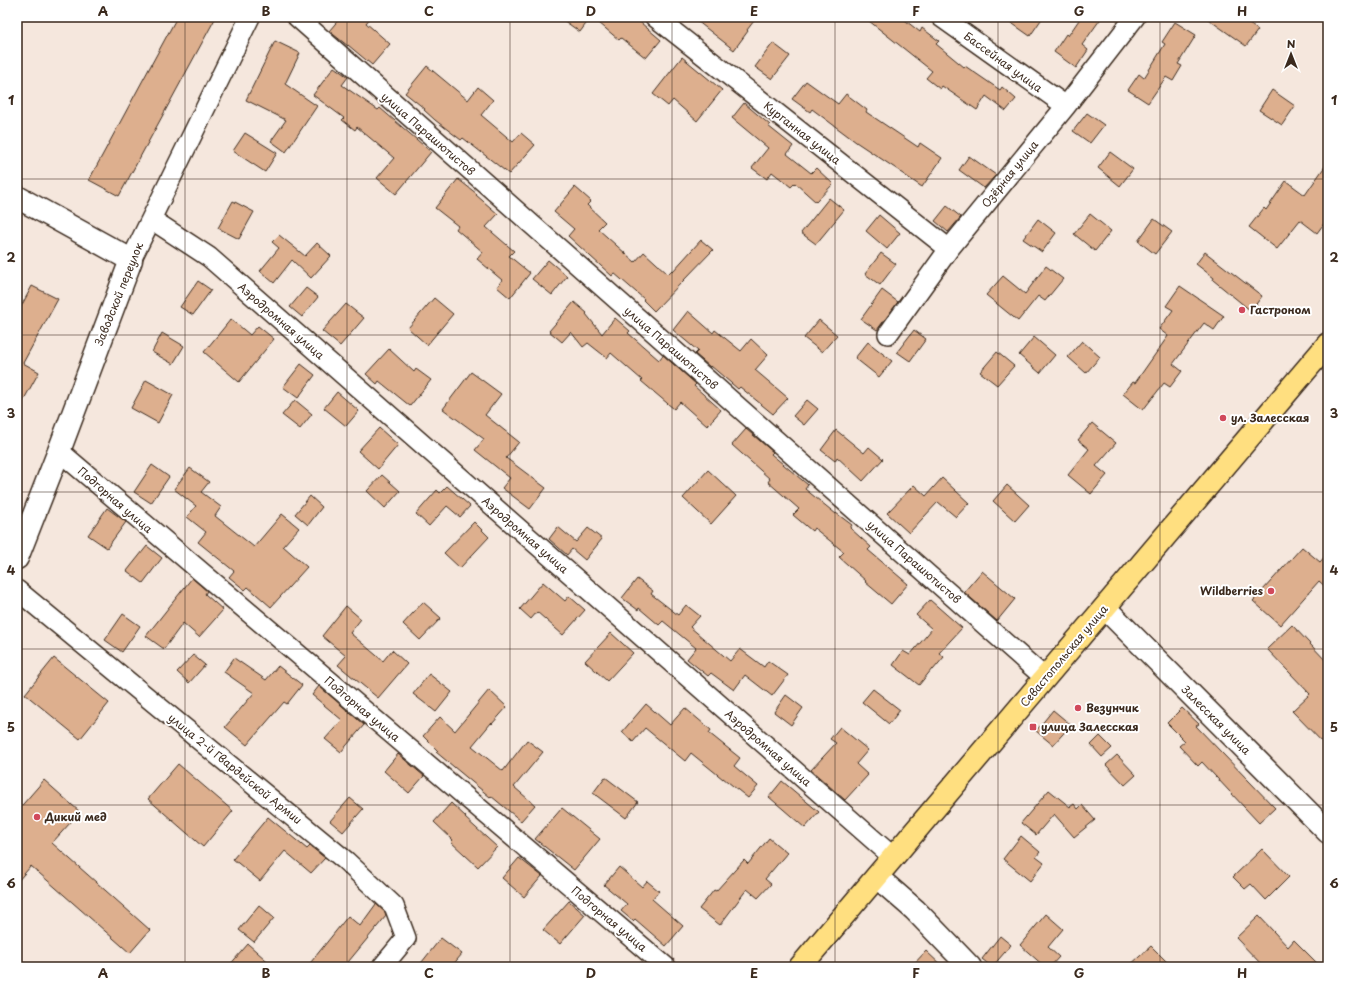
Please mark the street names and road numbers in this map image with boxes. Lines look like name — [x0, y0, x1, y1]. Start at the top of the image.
street label: Бассейная улица — [960, 27, 1046, 96]
street label: улица Парашютистов — [378, 88, 479, 179]
street label: Курганная улица — [760, 97, 844, 168]
street label: Озёрная улица — [977, 136, 1042, 211]
street label: Заводской переулок — [90, 239, 147, 348]
street label: Аэродромная улица — [234, 278, 328, 363]
street label: улица Парашютистов — [621, 302, 722, 393]
street label: Подгорная улица — [74, 462, 156, 537]
street label: Аэродромная улица — [478, 492, 572, 577]
street label: улица Парашютистов — [864, 516, 965, 607]
street label: Севастопольская улица — [1016, 601, 1112, 710]
street label: Подгорная улица — [321, 672, 404, 745]
street label: Залесская улица — [1177, 680, 1255, 758]
street label: Аэродромная улица — [721, 705, 815, 790]
street label: улица 2-й Гвардейской Армии — [165, 709, 306, 828]
street label: Подгорная улица — [568, 882, 651, 955]

